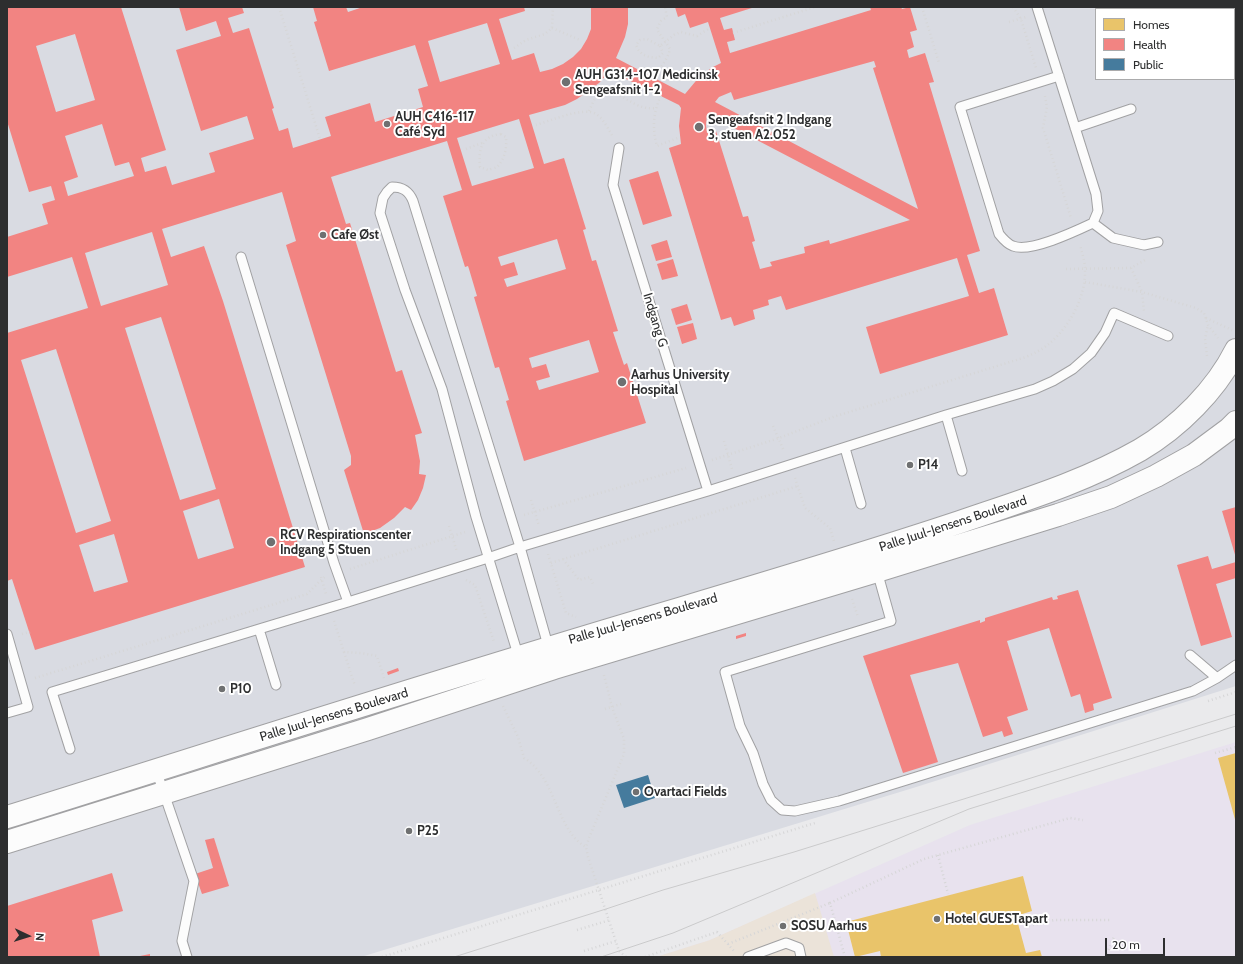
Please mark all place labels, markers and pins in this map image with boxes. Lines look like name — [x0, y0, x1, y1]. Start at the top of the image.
place label: AUH G314-107 Medicinsk Sengeafsnit 1-2 — [575, 67, 718, 98]
marker: AUH G314-107 Medicinsk Sengeafsnit 1-2 — [560, 76, 572, 88]
place label: AUH C416-117 Café Syd — [395, 109, 474, 140]
place label: Sengeafsnit 2 Indgang 3, stuen A2.052 — [708, 112, 831, 143]
marker: AUH C416-117 Café Syd — [382, 119, 392, 129]
marker: Sengeafsnit 2 Indgang 3, stuen A2.052 — [693, 121, 705, 133]
place label: Cafe Øst — [331, 227, 379, 243]
marker: Cafe Øst — [318, 230, 328, 240]
place label: Aarhus University Hospital — [631, 367, 729, 398]
marker: Aarhus University Hospital — [616, 376, 628, 388]
place label: P14 — [918, 457, 939, 473]
marker: P14 — [905, 460, 915, 470]
place label: RCV Respirationscenter Indgang 5 Stuen — [280, 527, 411, 558]
marker: RCV Respirationscenter Indgang 5 Stuen — [265, 536, 277, 548]
place label: P10 — [230, 681, 252, 697]
marker: P10 — [217, 684, 227, 694]
place label: Ovartaci Fields — [644, 784, 727, 800]
marker: Ovartaci Fields — [631, 787, 641, 797]
place label: P25 — [417, 823, 439, 839]
marker: P25 — [404, 826, 414, 836]
place label: Hotel GUESTapart — [945, 911, 1048, 927]
marker: Hotel GUESTapart — [932, 914, 942, 924]
place label: SOSU Aarhus — [791, 918, 867, 934]
marker: SOSU Aarhus — [778, 921, 788, 931]

